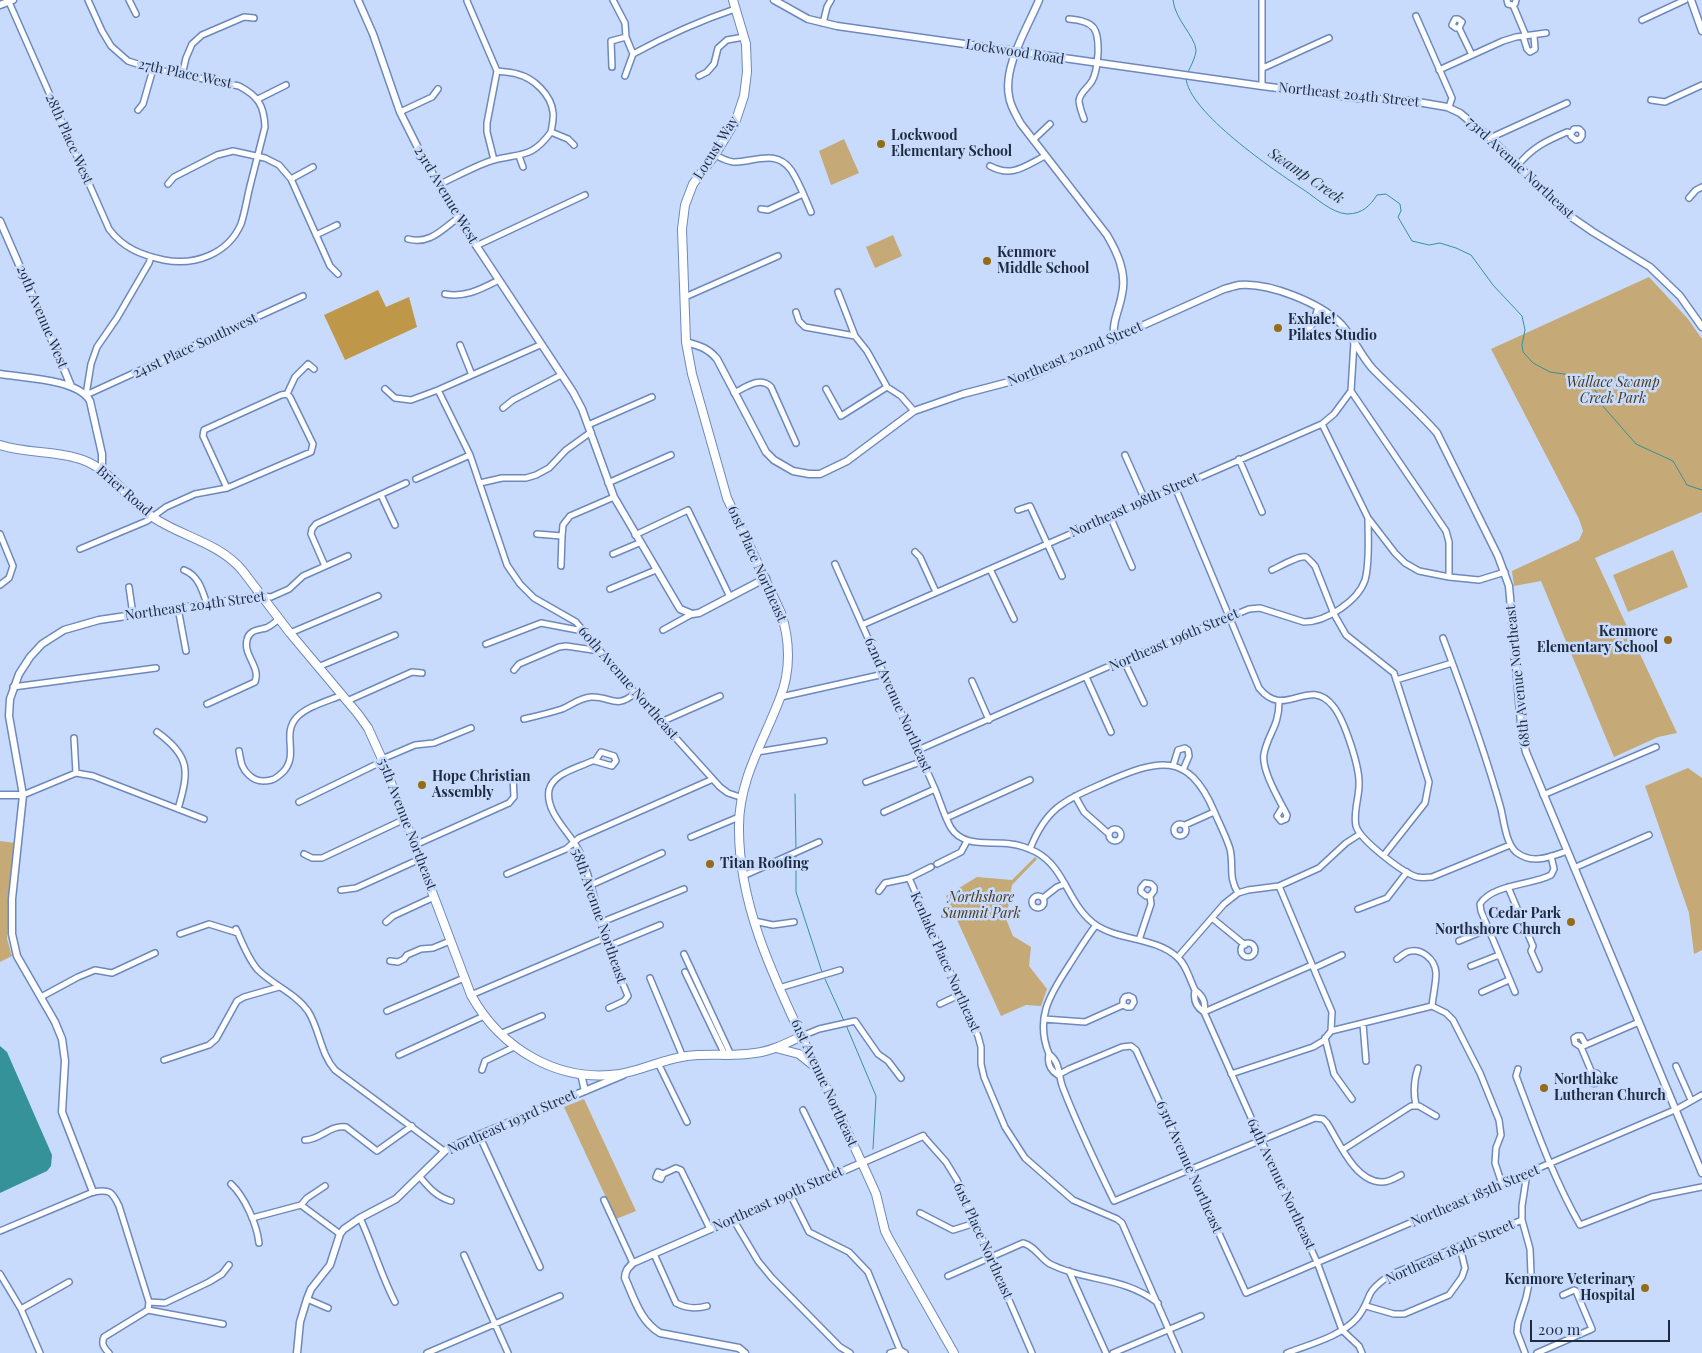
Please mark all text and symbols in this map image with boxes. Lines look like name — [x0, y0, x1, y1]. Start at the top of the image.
street label: Lockwood Road — [964, 36, 1066, 68]
street label: 27th Place West — [137, 56, 233, 92]
street label: Northeast 204th Street — [1278, 79, 1420, 111]
street label: 28th Place West — [42, 91, 96, 187]
street label: Locust Way — [690, 113, 742, 183]
street label: 73rd Avenue Northeast — [1463, 114, 1577, 222]
place label: Lockwood Elementary School — [891, 128, 1012, 160]
marker: Lockwood Elementary School — [875, 138, 887, 150]
street label: 23rd Avenue West — [410, 143, 482, 247]
water label: Swamp Creek — [1265, 144, 1347, 208]
place label: Kenmore Middle School — [997, 245, 1089, 278]
marker: Kenmore Middle School — [981, 255, 993, 267]
street label: 29th Avenue West — [13, 263, 71, 371]
street label: 241st Place Southwest — [130, 310, 260, 382]
place label: Exhale! Pilates Studio — [1288, 312, 1377, 344]
street label: Northeast 202nd Street — [1005, 318, 1145, 390]
marker: Exhale! Pilates Studio — [1272, 322, 1284, 334]
park label: Wallace Swamp Creek Park — [1566, 375, 1660, 408]
street label: Brier Road — [93, 462, 155, 520]
street label: Northeast 198th Street — [1067, 469, 1201, 541]
street label: 61st Place Northeast — [724, 503, 790, 625]
street label: Northeast 204th Street — [124, 588, 266, 624]
street label: 68th Avenue Northeast — [1502, 604, 1534, 748]
street label: Northeast 196th Street — [1107, 605, 1241, 675]
street label: 60th Avenue Northeast — [574, 623, 682, 743]
place label: Kenmore Elementary School — [1537, 624, 1658, 656]
marker: Kenmore Elementary School — [1662, 634, 1674, 646]
street label: 62nd Avenue Northeast — [861, 635, 935, 775]
street label: 55th Avenue Northeast — [374, 756, 440, 892]
place label: Hope Christian Assembly — [432, 769, 531, 802]
marker: Hope Christian Assembly — [416, 779, 428, 791]
street label: 58th Avenue Northeast — [568, 846, 630, 986]
place label: Titan Roofing — [720, 856, 809, 872]
marker: Titan Roofing — [704, 858, 716, 870]
street label: Kenlake Place Northeast — [906, 889, 984, 1035]
park label: Northshore Summit Park — [941, 890, 1021, 922]
place label: Cedar Park Northshore Church — [1435, 906, 1561, 939]
marker: Cedar Park Northshore Church — [1565, 916, 1577, 928]
street label: 61st Avenue Northeast — [787, 1017, 861, 1149]
place label: Northlake Lutheran Church — [1554, 1072, 1666, 1104]
marker: Northlake Lutheran Church — [1538, 1082, 1550, 1094]
street label: Northeast 193rd Street — [445, 1086, 579, 1158]
street label: 63rd Avenue Northeast — [1152, 1098, 1226, 1236]
street label: 64th Avenue Northeast — [1243, 1116, 1319, 1252]
street label: Northeast 185th Street — [1408, 1161, 1542, 1231]
street label: Northeast 190th Street — [710, 1163, 846, 1235]
street label: 61st Place Northeast — [950, 1180, 1016, 1302]
street label: Northeast 184th Street — [1383, 1216, 1517, 1288]
place label: Kenmore Veterinary Hospital — [1504, 1272, 1635, 1304]
marker: Kenmore Veterinary Hospital — [1639, 1282, 1651, 1294]
scale bar — [1532, 1310, 1672, 1342]
text: 200 m — [1538, 1319, 1580, 1339]

